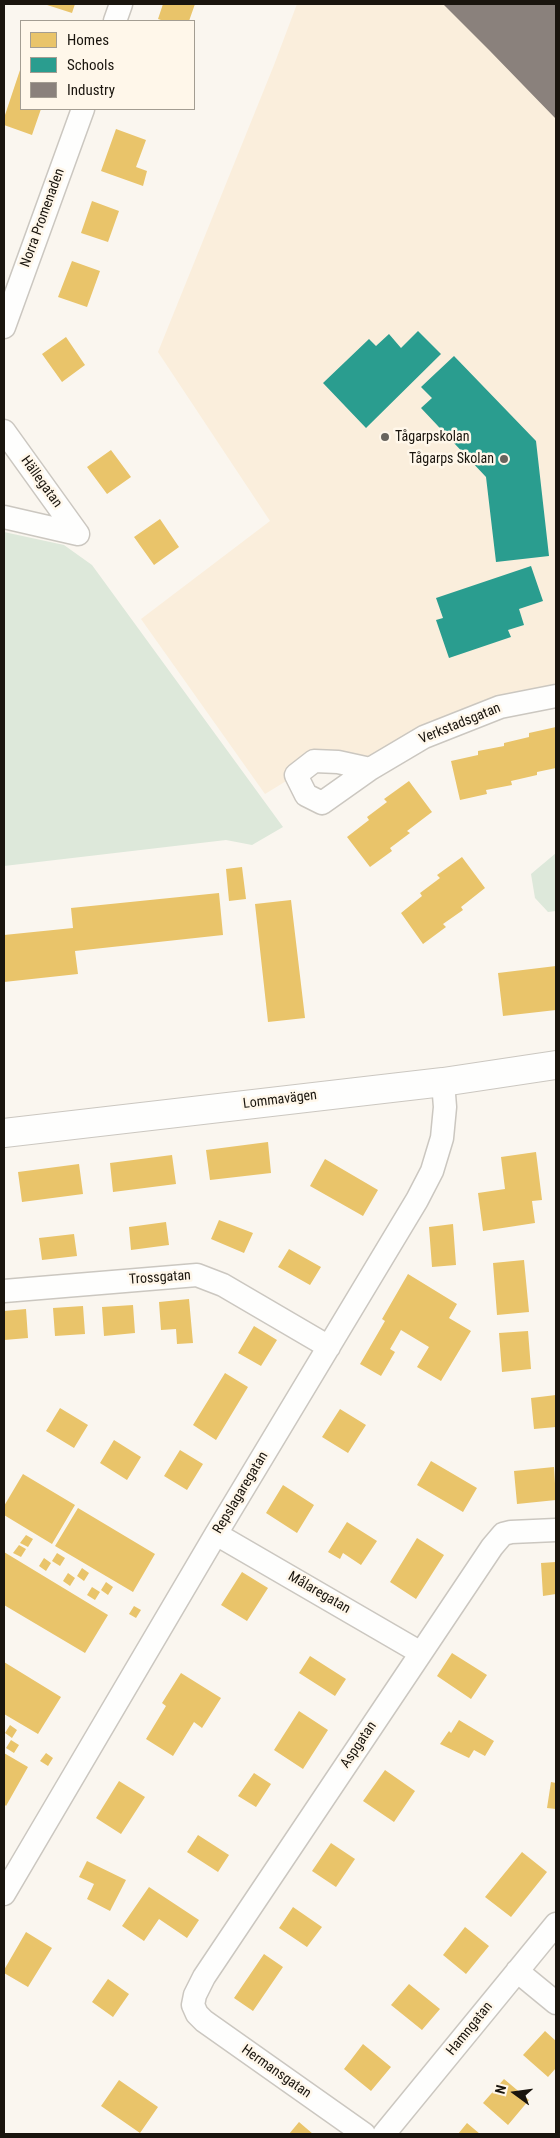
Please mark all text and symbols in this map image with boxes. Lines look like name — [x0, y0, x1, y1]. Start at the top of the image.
legend — [20, 20, 195, 110]
text: Homes — [67, 31, 109, 49]
text: Schools — [67, 56, 114, 74]
text: Industry — [67, 81, 115, 99]
street label: Norra Promenaden — [17, 166, 69, 270]
place label: Tågarpskolan — [395, 429, 469, 445]
marker: Tågarpskolan — [379, 431, 391, 443]
place label: Tågarps Skolan — [409, 451, 494, 467]
street label: Hällegatan — [17, 453, 65, 511]
marker: Tågarps Skolan — [498, 453, 510, 465]
street label: Verkstadsgatan — [417, 700, 503, 748]
street label: Lommavägen — [242, 1087, 318, 1113]
street label: Trossgatan — [129, 1267, 191, 1289]
street label: Repslagaregatan — [210, 1449, 272, 1537]
street label: Målaregatan — [285, 1568, 353, 1618]
street label: Aspgatan — [337, 1718, 381, 1772]
street label: Hamngatan — [443, 1999, 497, 2059]
street label: Hermansgatan — [238, 2042, 314, 2102]
north arrow — [490, 2068, 540, 2118]
text: N — [492, 2083, 509, 2095]

